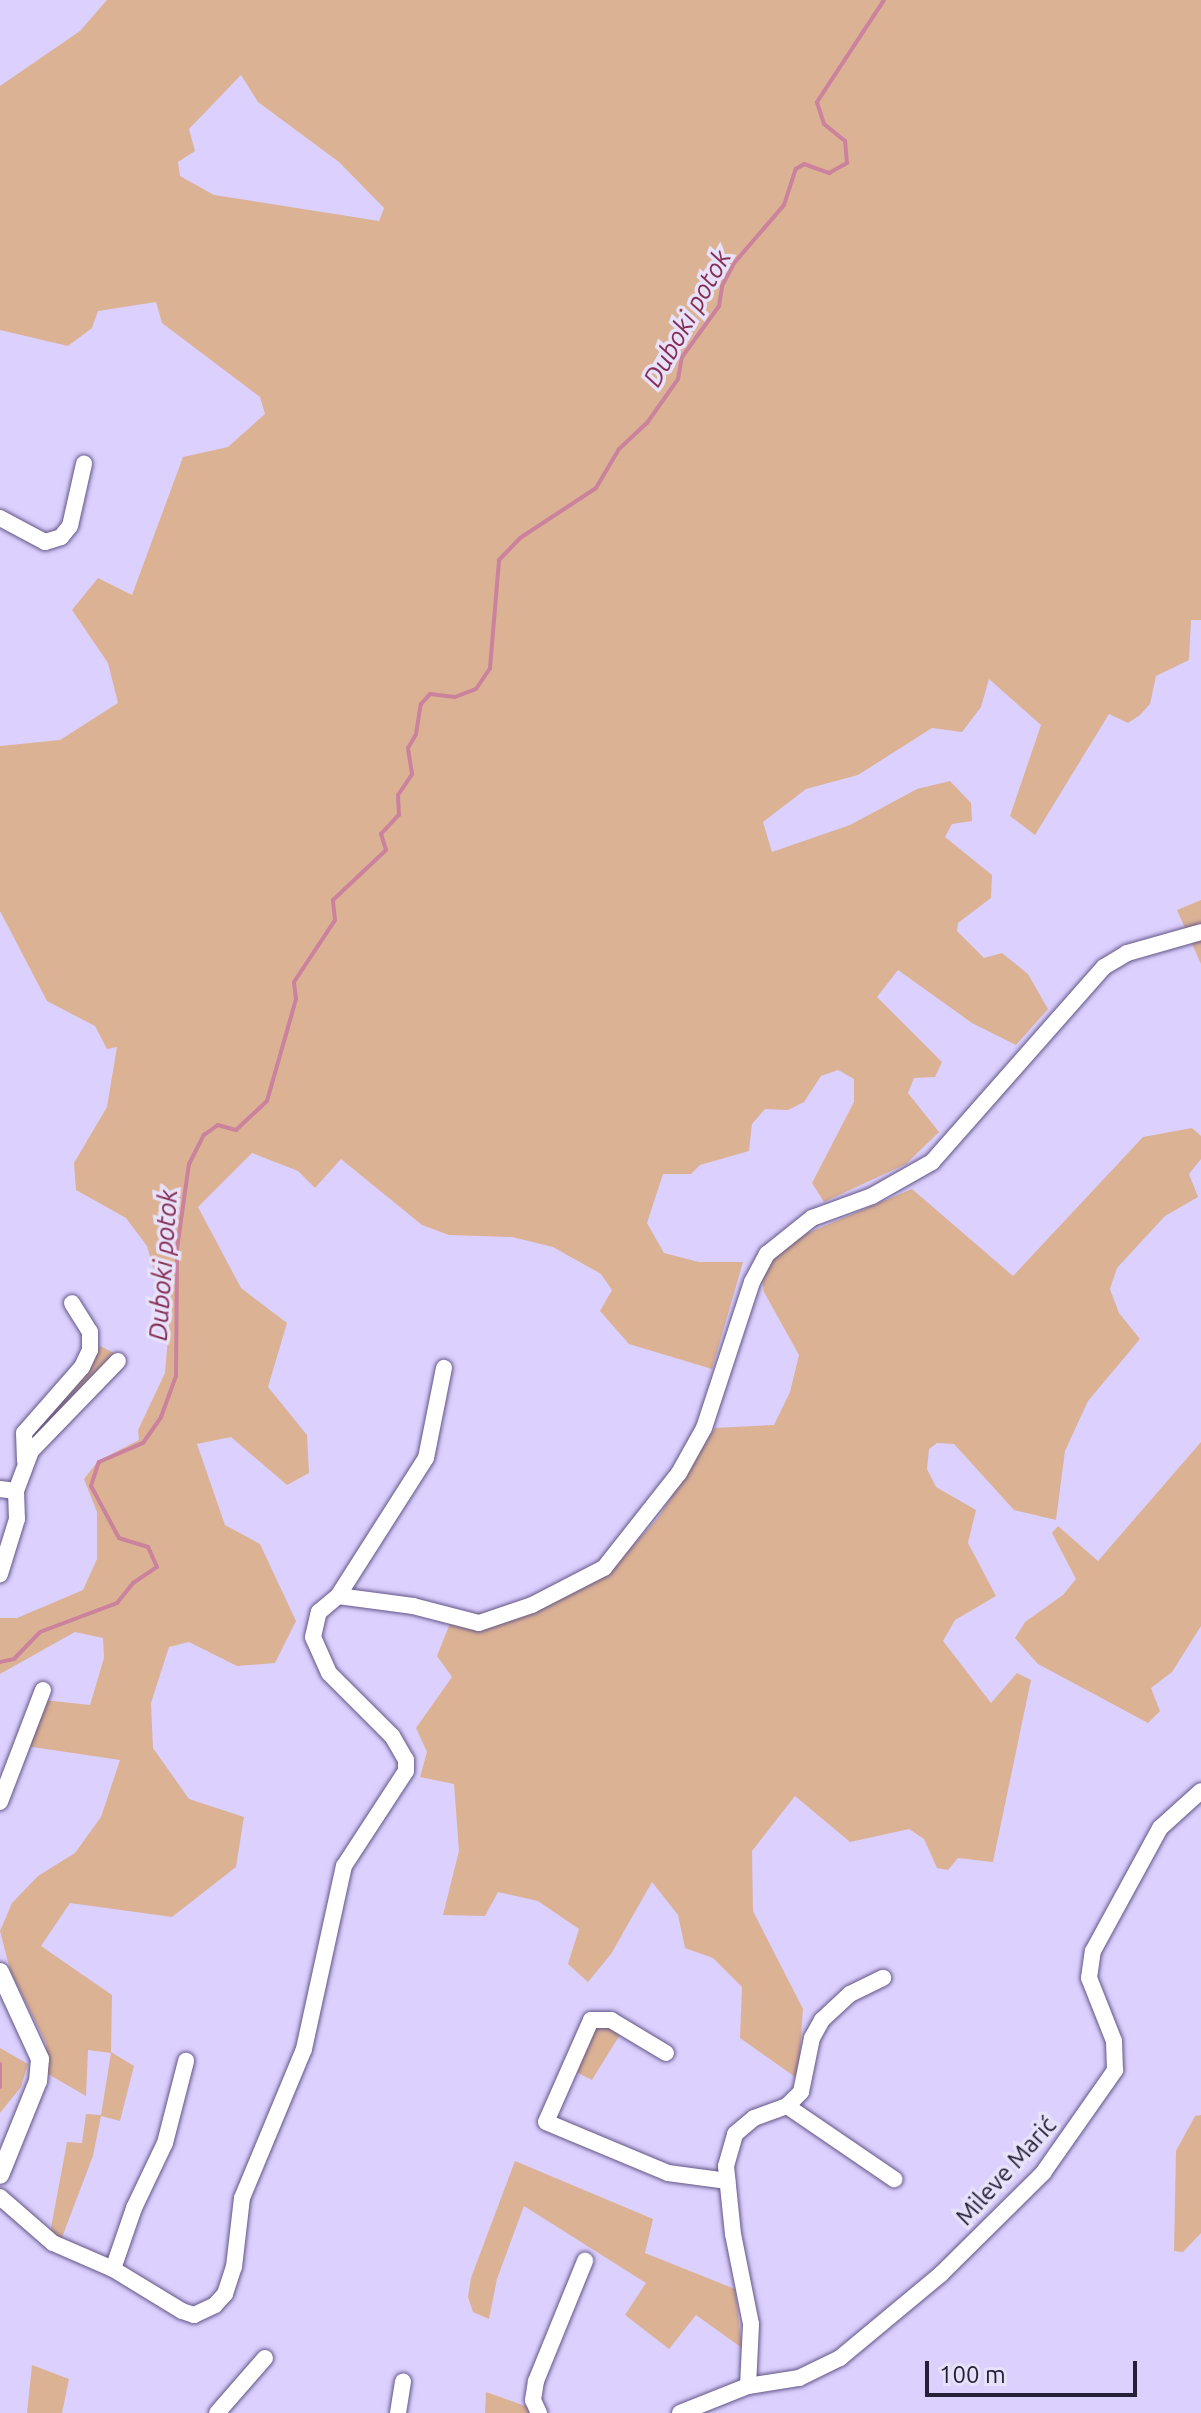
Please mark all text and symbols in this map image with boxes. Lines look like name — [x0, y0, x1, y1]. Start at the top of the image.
water label: Duboki potok — [637, 244, 737, 392]
water label: Duboki potok — [142, 1188, 184, 1342]
street label: Mileve Marić — [950, 2111, 1062, 2231]
scale bar — [929, 2345, 1141, 2395]
text: 100 m — [939, 2361, 1006, 2388]

